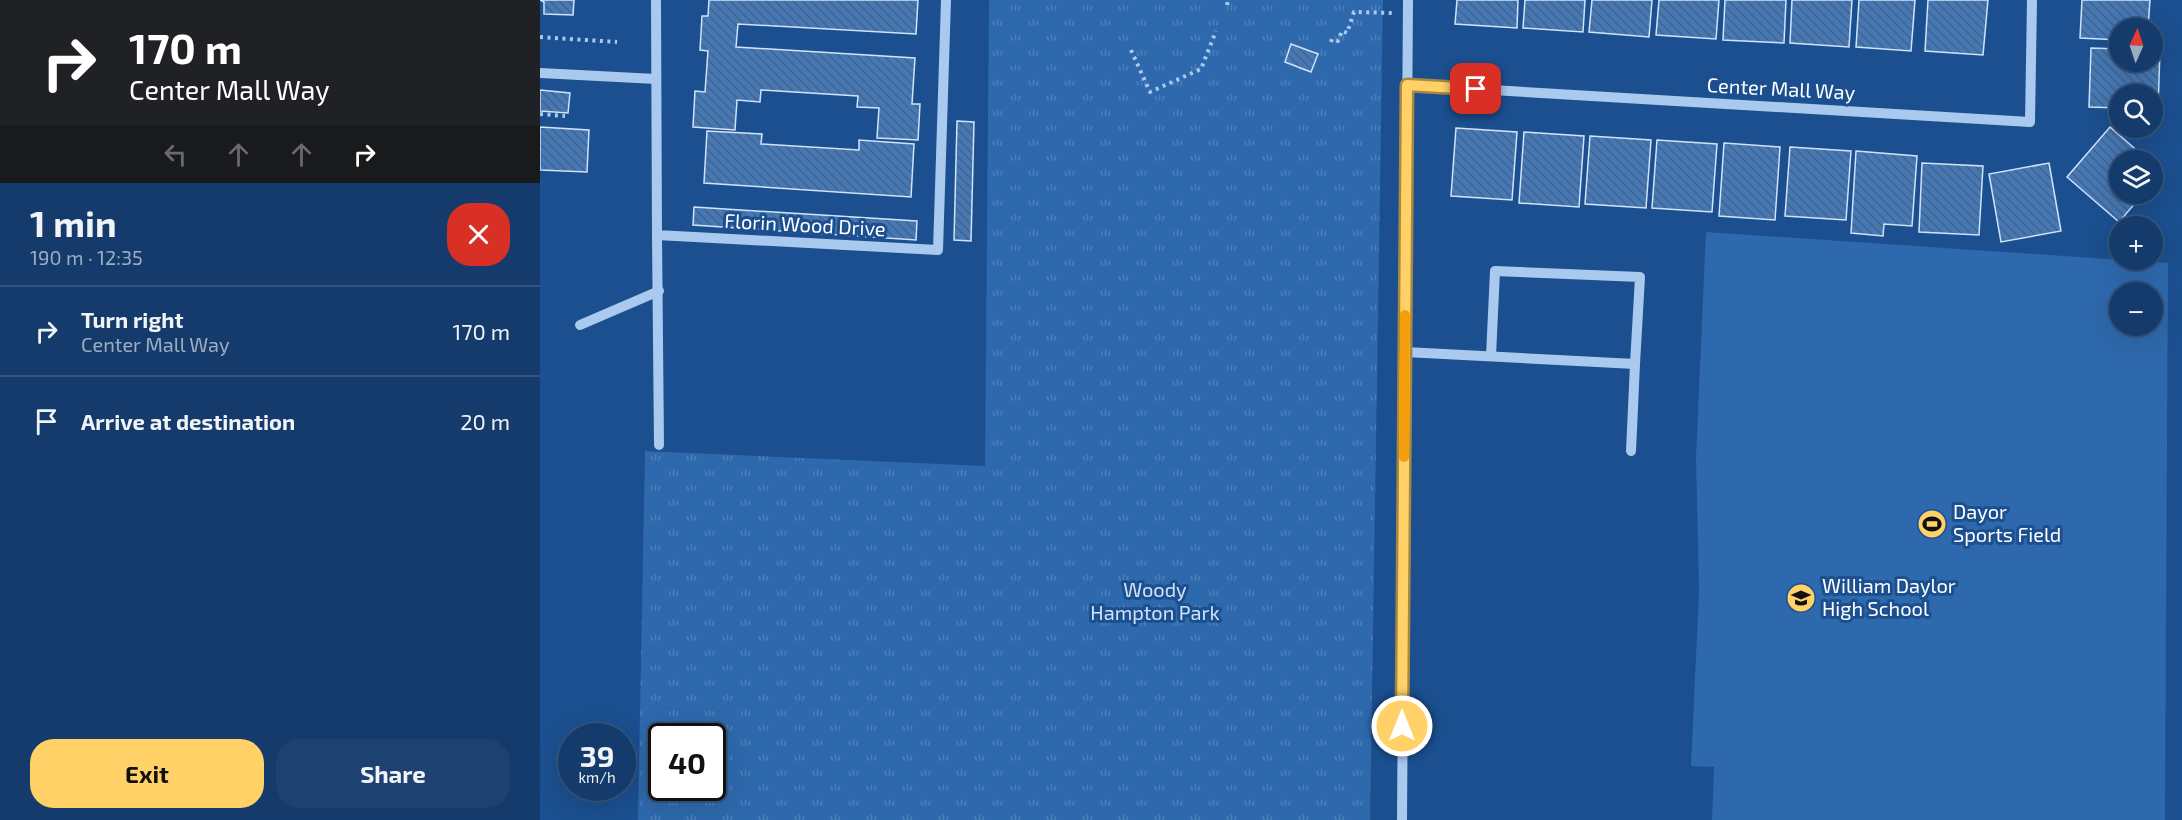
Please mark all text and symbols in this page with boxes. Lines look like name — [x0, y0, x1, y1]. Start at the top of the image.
north arrow — [2109, 18, 2163, 72]
map controls — [2109, 18, 2163, 336]
text: 170 m — [129, 22, 242, 72]
icon: right — [30, 24, 108, 102]
pin — [1450, 63, 1501, 114]
icon: arrive — [1459, 72, 1492, 105]
street label: Center Mall Way — [1706, 72, 1856, 104]
text: Center Mall Way — [129, 73, 330, 105]
button: search — [2109, 84, 2163, 138]
icon: left — [159, 138, 192, 171]
icon: ahead — [222, 138, 255, 171]
icon: ahead — [285, 138, 318, 171]
icon: right — [348, 138, 381, 171]
button: layers — [2109, 150, 2163, 204]
text: 1 min — [30, 201, 117, 244]
button: close — [447, 203, 510, 266]
street label: Florin Wood Drive — [724, 208, 886, 240]
button: + — [2109, 216, 2163, 270]
text: 190 m · 12:35 — [30, 245, 143, 269]
button: − — [2109, 282, 2163, 336]
text: Turn right — [81, 306, 183, 332]
icon: right — [30, 315, 63, 348]
text: 170 m — [453, 318, 510, 344]
text: Center Mall Way — [81, 332, 230, 356]
icon: arrive — [30, 405, 63, 438]
text: Arrive at destination — [81, 408, 295, 434]
text: 20 m — [460, 408, 510, 434]
place label: Dayor Sports Field — [1953, 499, 2061, 546]
sports icon: Dayor Sports Field — [1916, 508, 1948, 540]
place label: William Daylor High School — [1822, 573, 1956, 620]
park label: Woody Hampton Park — [1090, 577, 1220, 624]
school or university icon: William Daylor High School — [1785, 582, 1817, 614]
position arrow — [1370, 694, 1434, 758]
speed limit sign: 40 — [648, 723, 726, 801]
text: 39 — [580, 737, 614, 773]
button: Exit — [30, 739, 264, 808]
button: Share — [276, 739, 510, 808]
text: km/h — [578, 768, 616, 786]

